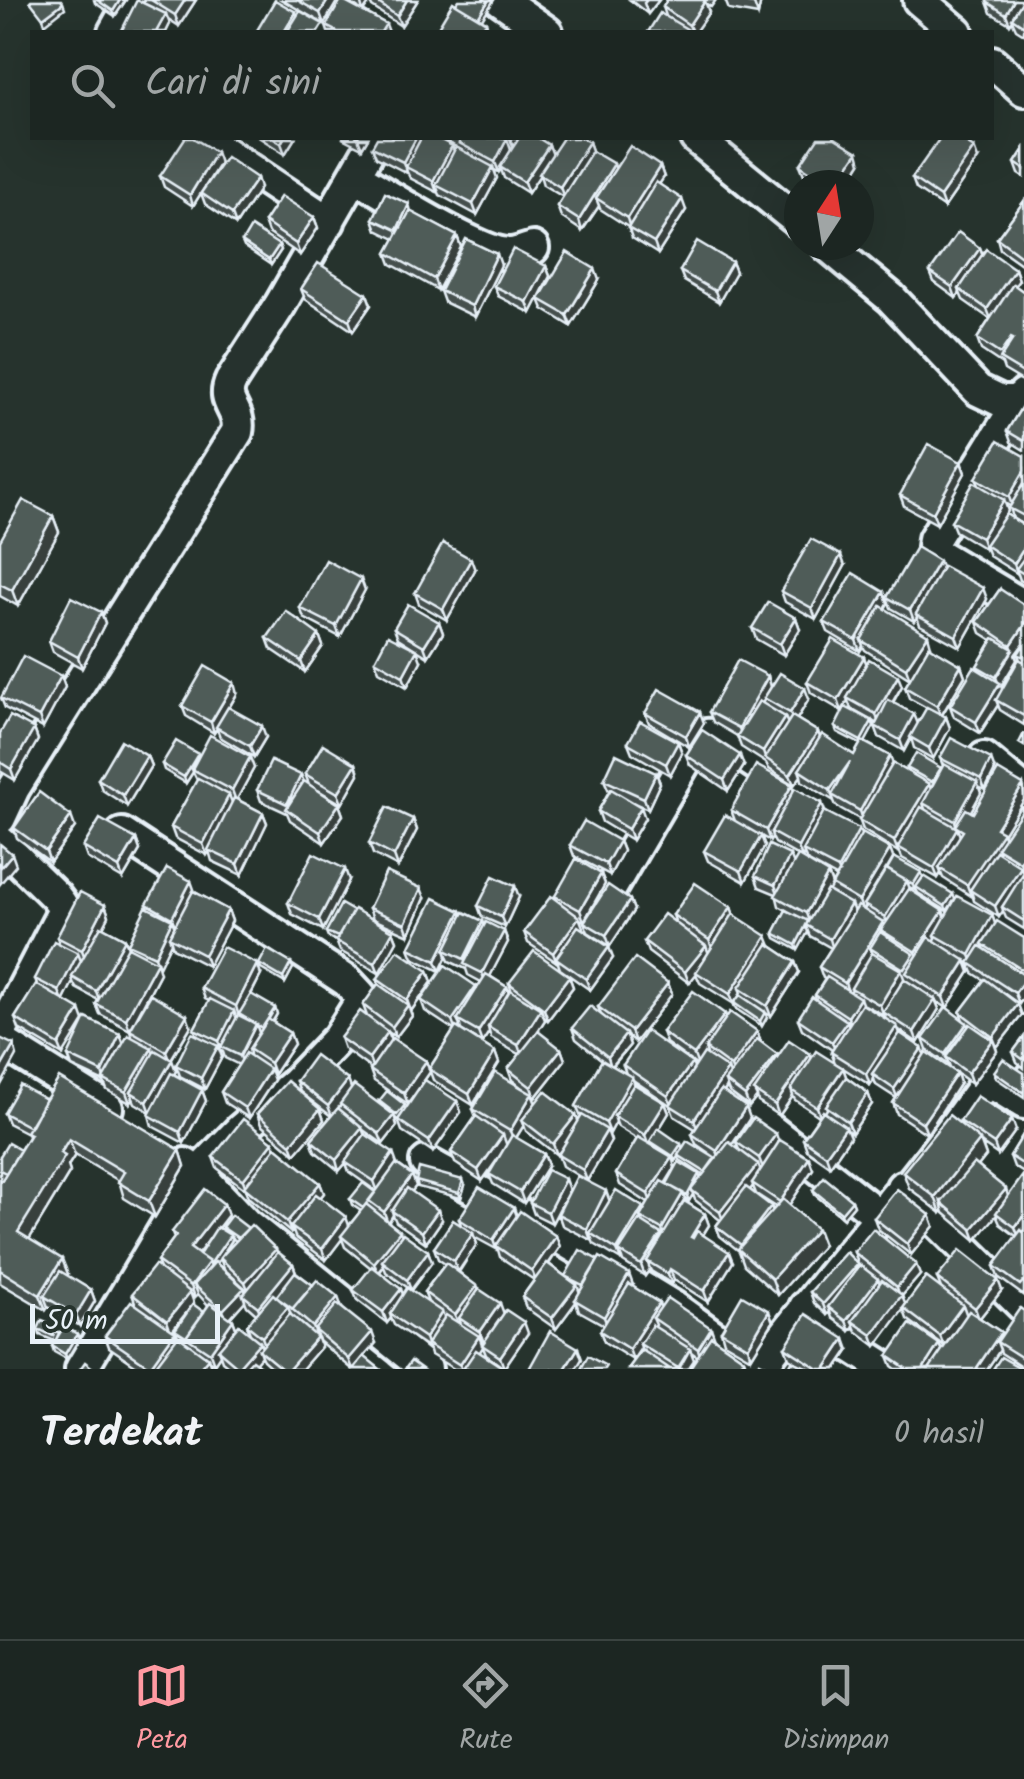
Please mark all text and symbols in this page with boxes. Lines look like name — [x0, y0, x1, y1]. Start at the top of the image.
search box — [30, 30, 994, 140]
text: Cari di sini — [145, 55, 320, 115]
icon: search — [65, 58, 120, 113]
north arrow — [784, 170, 874, 260]
scale bar — [30, 1299, 220, 1344]
text: 50 m — [45, 1299, 108, 1344]
text: Terdekat — [40, 1401, 203, 1468]
text: 0 hasil — [894, 1409, 984, 1460]
tab: Peta — [134, 1658, 189, 1763]
tab: Rute — [458, 1658, 513, 1763]
tab: Disimpan — [782, 1658, 890, 1763]

